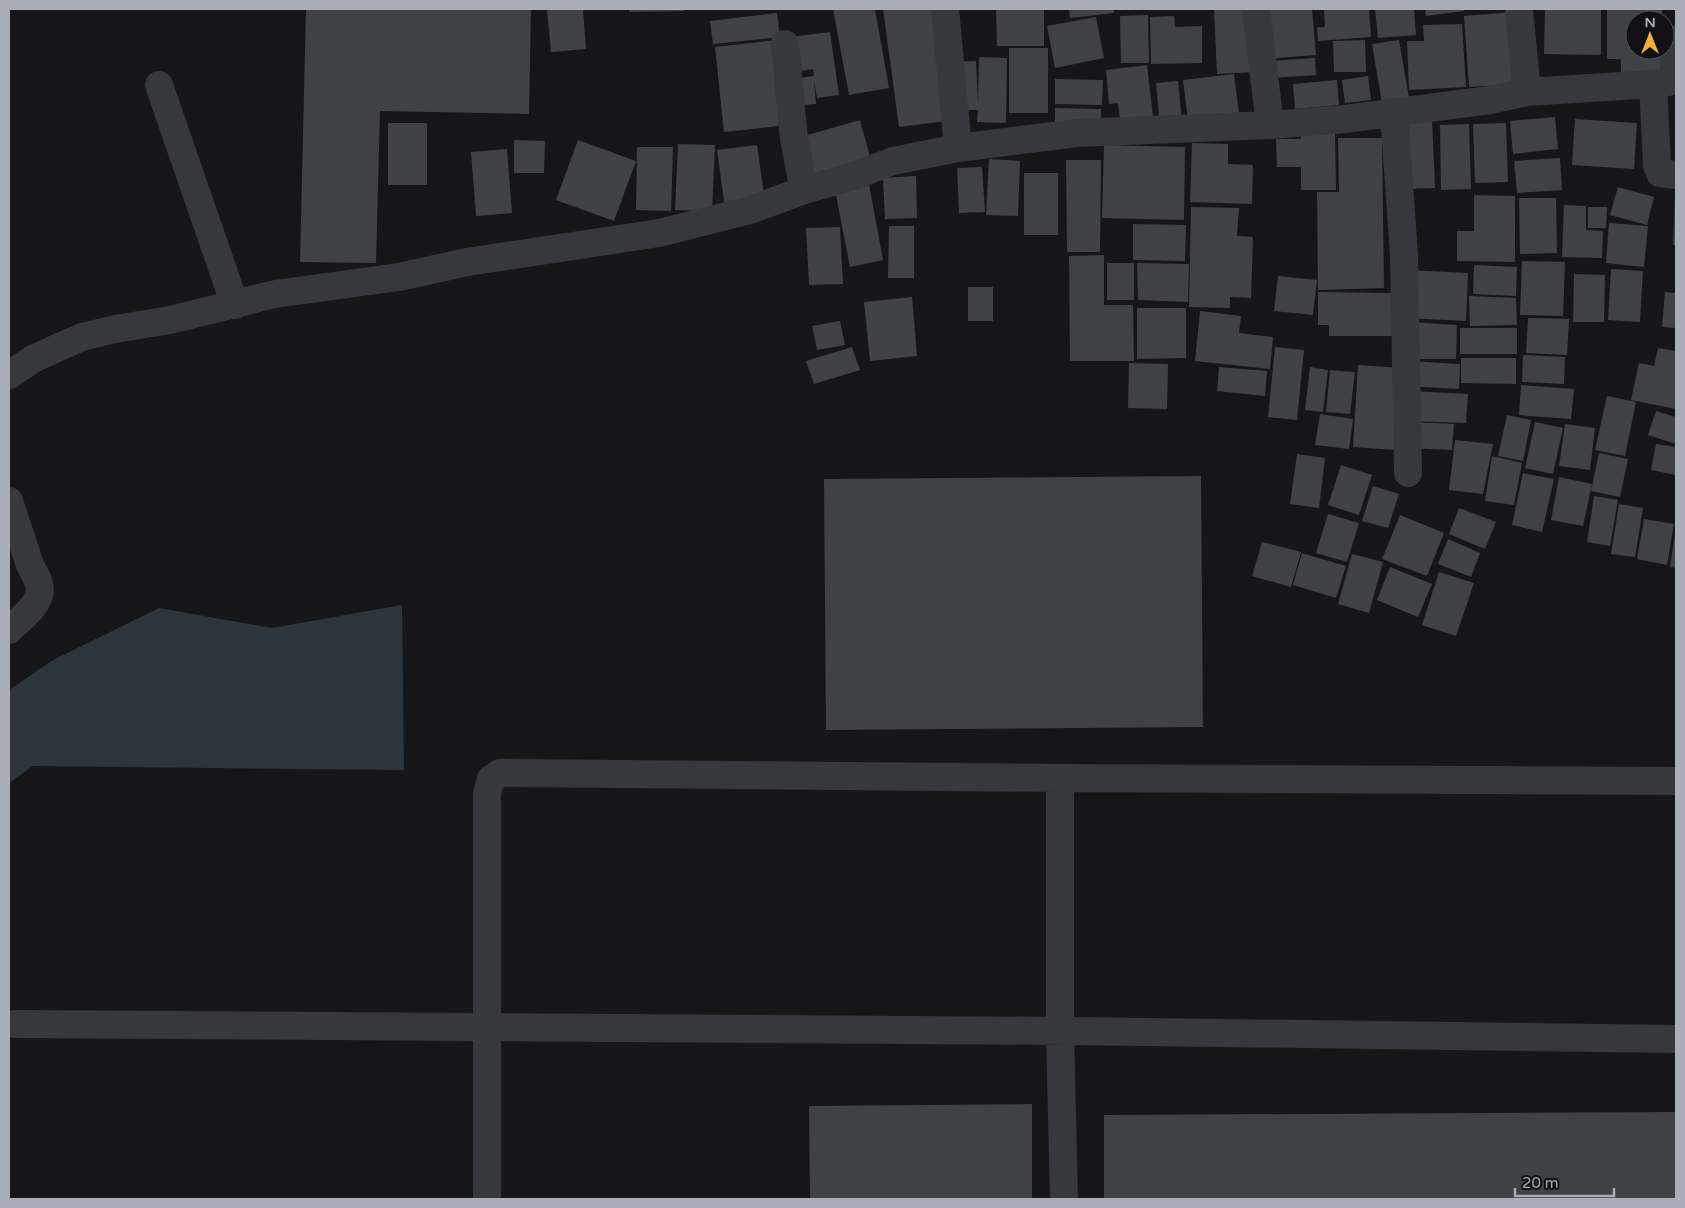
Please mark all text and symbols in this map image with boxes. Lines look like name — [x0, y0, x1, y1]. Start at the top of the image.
north arrow — [1625, 10, 1675, 60]
text: N — [1644, 14, 1656, 31]
scale bar — [1515, 1166, 1614, 1198]
text: 20 m — [1522, 1174, 1559, 1192]

